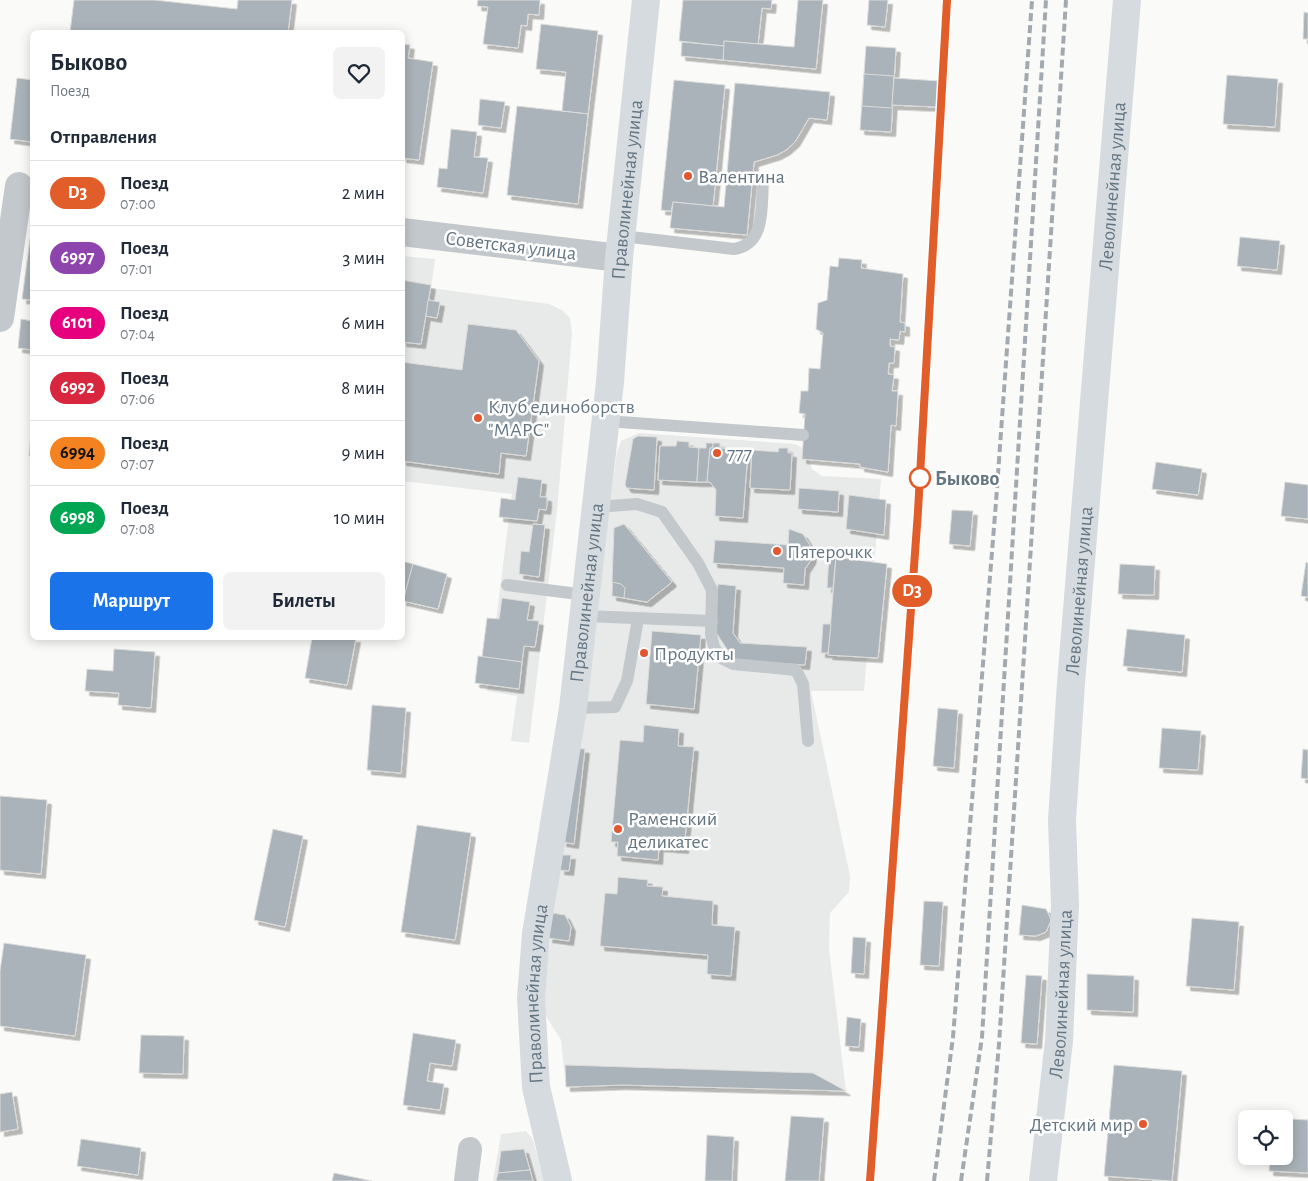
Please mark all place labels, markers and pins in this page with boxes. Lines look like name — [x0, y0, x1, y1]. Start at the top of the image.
place label: Валентина — [698, 167, 785, 187]
marker: Валентина — [682, 170, 694, 182]
place label: Клуб единоборств "МАРС" — [488, 397, 635, 440]
marker: Клуб единоборств "МАРС" — [472, 412, 484, 424]
place label: 777 — [727, 444, 752, 464]
marker: 777 — [711, 447, 723, 459]
marker: Быково — [909, 467, 931, 489]
place label: Быково — [935, 469, 1000, 489]
place label: Пятерочкк — [787, 542, 873, 562]
marker: Пятерочкк — [771, 545, 783, 557]
place label: Продукты — [654, 644, 734, 664]
marker: Продукты — [638, 647, 650, 659]
place label: Раменский деликатес — [628, 809, 717, 852]
marker: Раменский деликатес — [612, 823, 624, 835]
place label: Детский мир — [1030, 1115, 1133, 1135]
marker: Детский мир — [1137, 1118, 1149, 1130]

